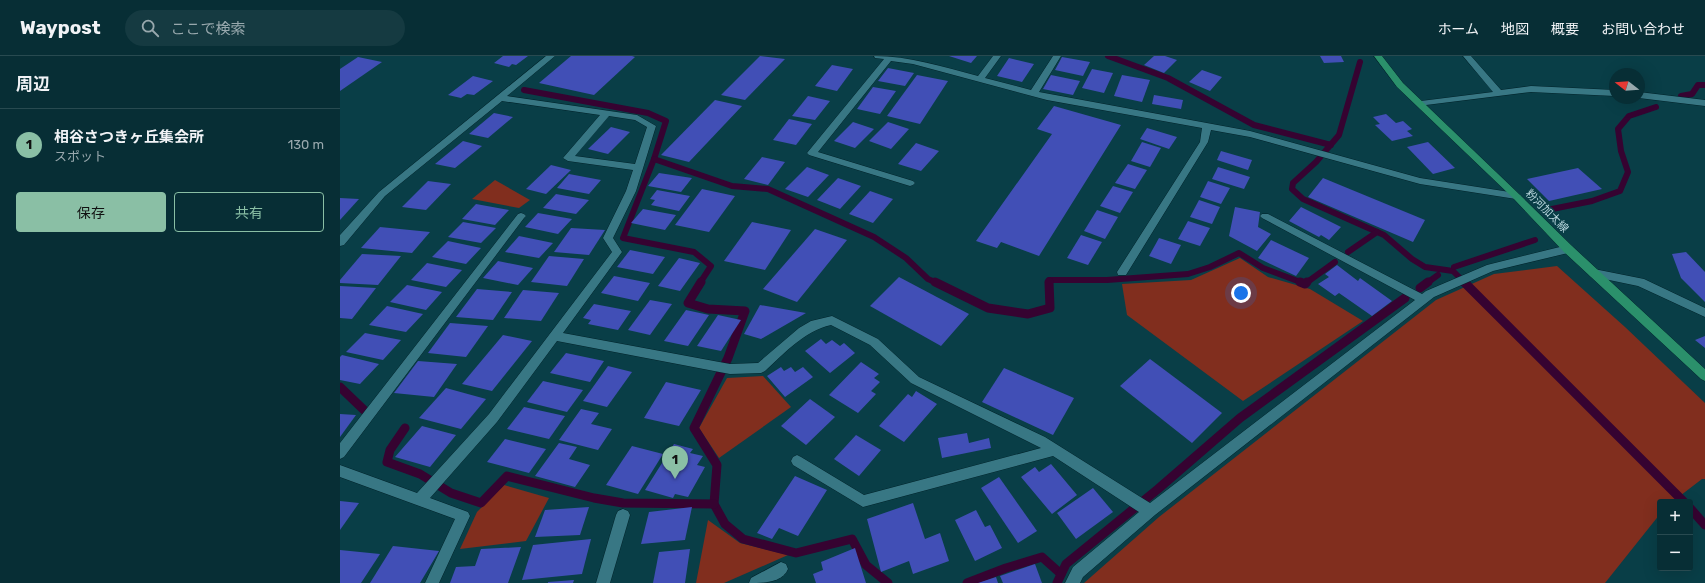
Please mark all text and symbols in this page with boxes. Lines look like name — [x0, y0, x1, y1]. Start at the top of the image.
search box — [125, 10, 405, 46]
text: Waypost — [20, 16, 101, 39]
icon: search — [139, 17, 161, 39]
text: ここで検索 — [171, 20, 246, 38]
text: ホーム — [1437, 21, 1479, 38]
text: 地図 — [1501, 21, 1529, 38]
text: 概要 — [1551, 21, 1579, 38]
text: お問い合わせ — [1601, 21, 1685, 38]
north arrow — [1609, 68, 1645, 104]
text: 周辺 — [16, 74, 50, 94]
text: 相谷さつきヶ丘集会所 — [54, 128, 204, 146]
text: 1 — [26, 137, 32, 152]
text: 130 m — [288, 137, 324, 152]
text: スポット — [54, 149, 106, 164]
street label: 粉河加太線 — [1523, 187, 1571, 235]
button: 保存 — [16, 192, 166, 232]
button: 共有 — [174, 192, 324, 232]
your location — [1231, 283, 1251, 303]
pin: 1 — [662, 446, 688, 479]
map controls — [1657, 499, 1693, 571]
button: + — [1657, 499, 1693, 535]
button: − — [1657, 535, 1693, 571]

